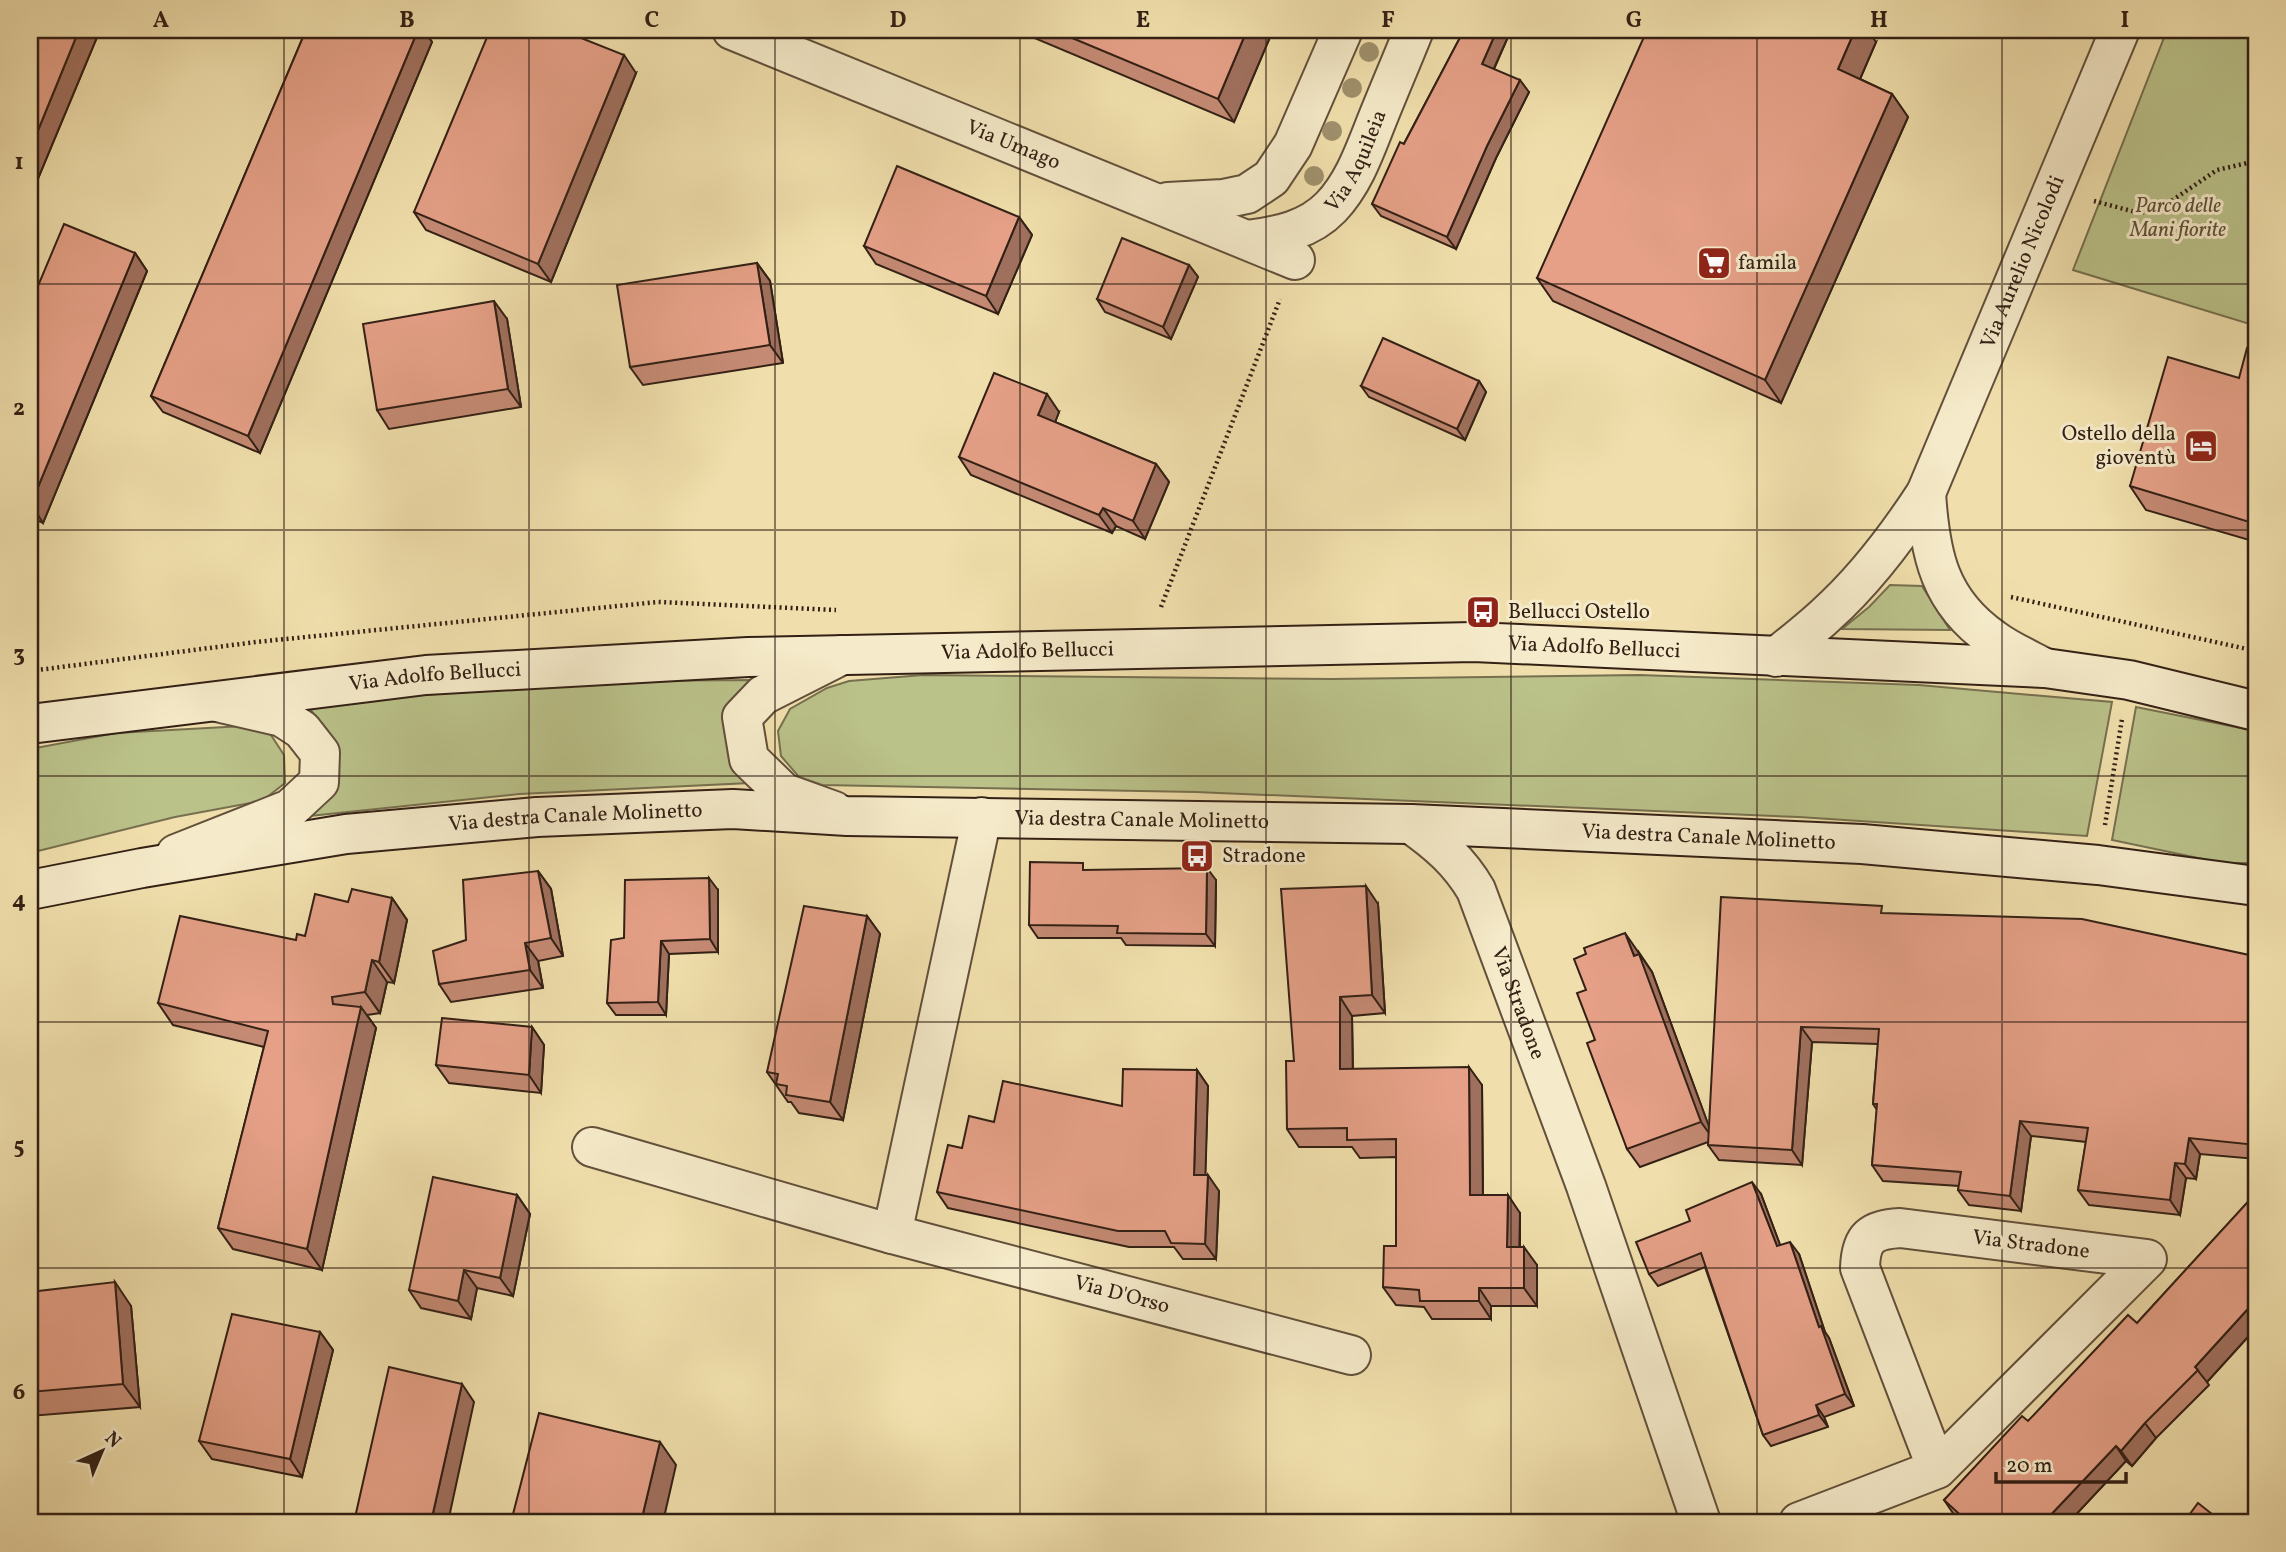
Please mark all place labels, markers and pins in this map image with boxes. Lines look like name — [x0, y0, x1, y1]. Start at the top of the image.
supermarket icon: famila — [1695, 244, 1733, 282]
place label: famila — [1738, 249, 1797, 278]
place label: Ostello della gioventù — [2062, 420, 2176, 473]
hotel icon: Ostello della gioventù — [2182, 427, 2220, 465]
bus stop icon: Bellucci Ostello — [1464, 593, 1502, 631]
place label: Bellucci Ostello — [1508, 598, 1650, 627]
bus stop icon: Stradone — [1178, 837, 1216, 875]
place label: Stradone — [1222, 842, 1306, 871]

